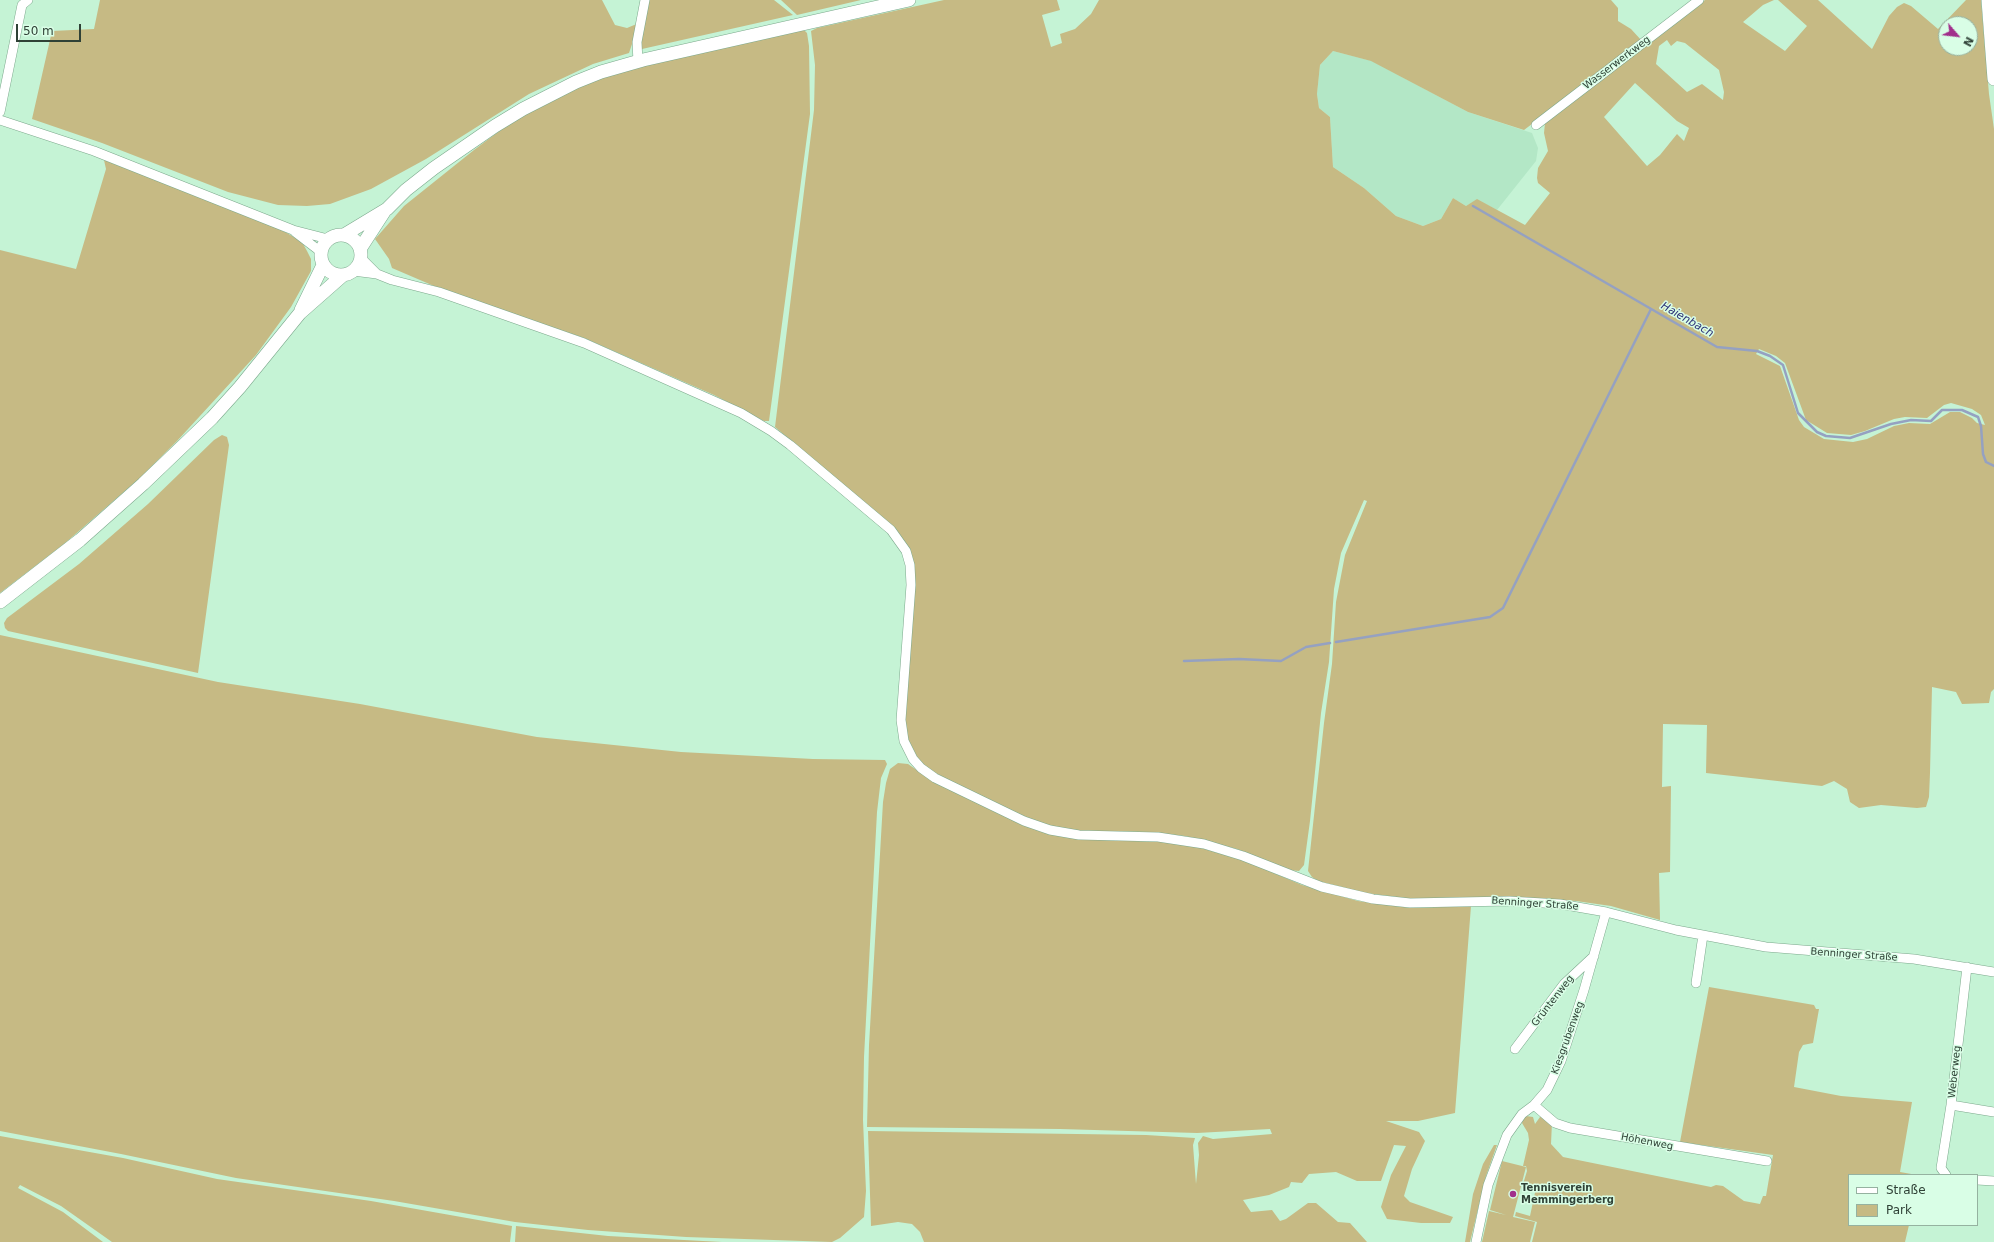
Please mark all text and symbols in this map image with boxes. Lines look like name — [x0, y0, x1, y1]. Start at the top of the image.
scale bar — [18, 16, 83, 42]
north arrow — [1938, 16, 1978, 56]
text: 50 m — [23, 24, 54, 38]
street label: Wasserwerkweg — [1581, 34, 1653, 92]
text: N — [1960, 34, 1976, 49]
water label: Haienbach — [1658, 300, 1716, 340]
street label: Benninger Straße — [1491, 895, 1579, 913]
street label: Benninger Straße — [1810, 946, 1898, 964]
street label: Grüntenweg — [1529, 973, 1577, 1029]
street label: Kiesgrubenweg — [1549, 1000, 1587, 1076]
street label: Weberweg — [1946, 1045, 1964, 1099]
street label: Höhenweg — [1620, 1131, 1674, 1153]
legend — [1848, 1174, 1978, 1226]
place label: Tennisverein Memmingerberg — [1521, 1182, 1614, 1206]
text: Straße — [1886, 1183, 1926, 1197]
marker: Tennisverein Memmingerberg — [1508, 1189, 1518, 1199]
text: Park — [1886, 1203, 1912, 1217]

